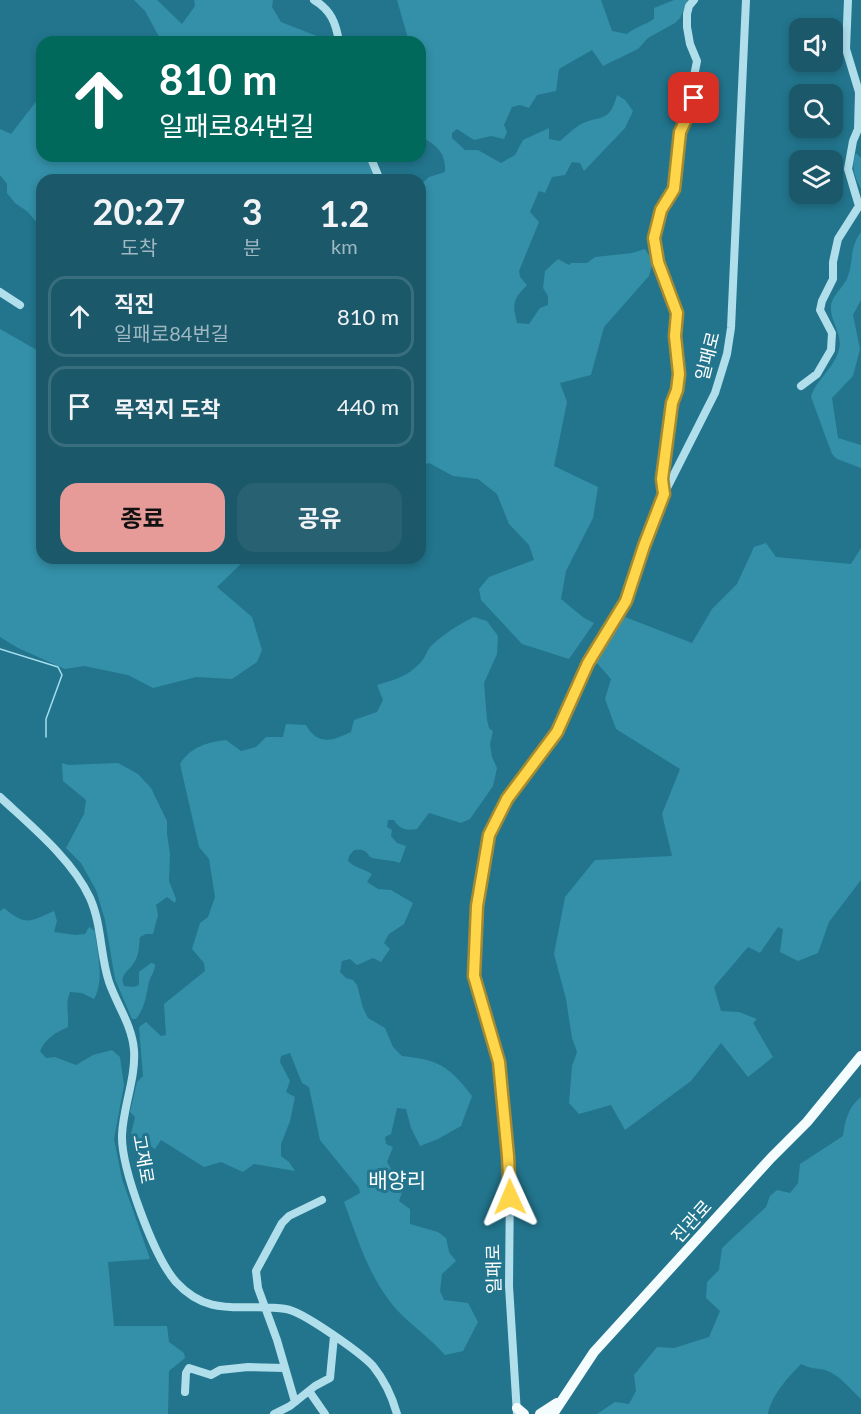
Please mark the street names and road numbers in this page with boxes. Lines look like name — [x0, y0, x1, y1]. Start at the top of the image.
street label: 일패로 — [690, 329, 724, 383]
street label: 고재로 — [129, 1133, 159, 1185]
street label: 진관로 — [666, 1195, 716, 1247]
street label: 일패로 — [482, 1244, 504, 1294]

